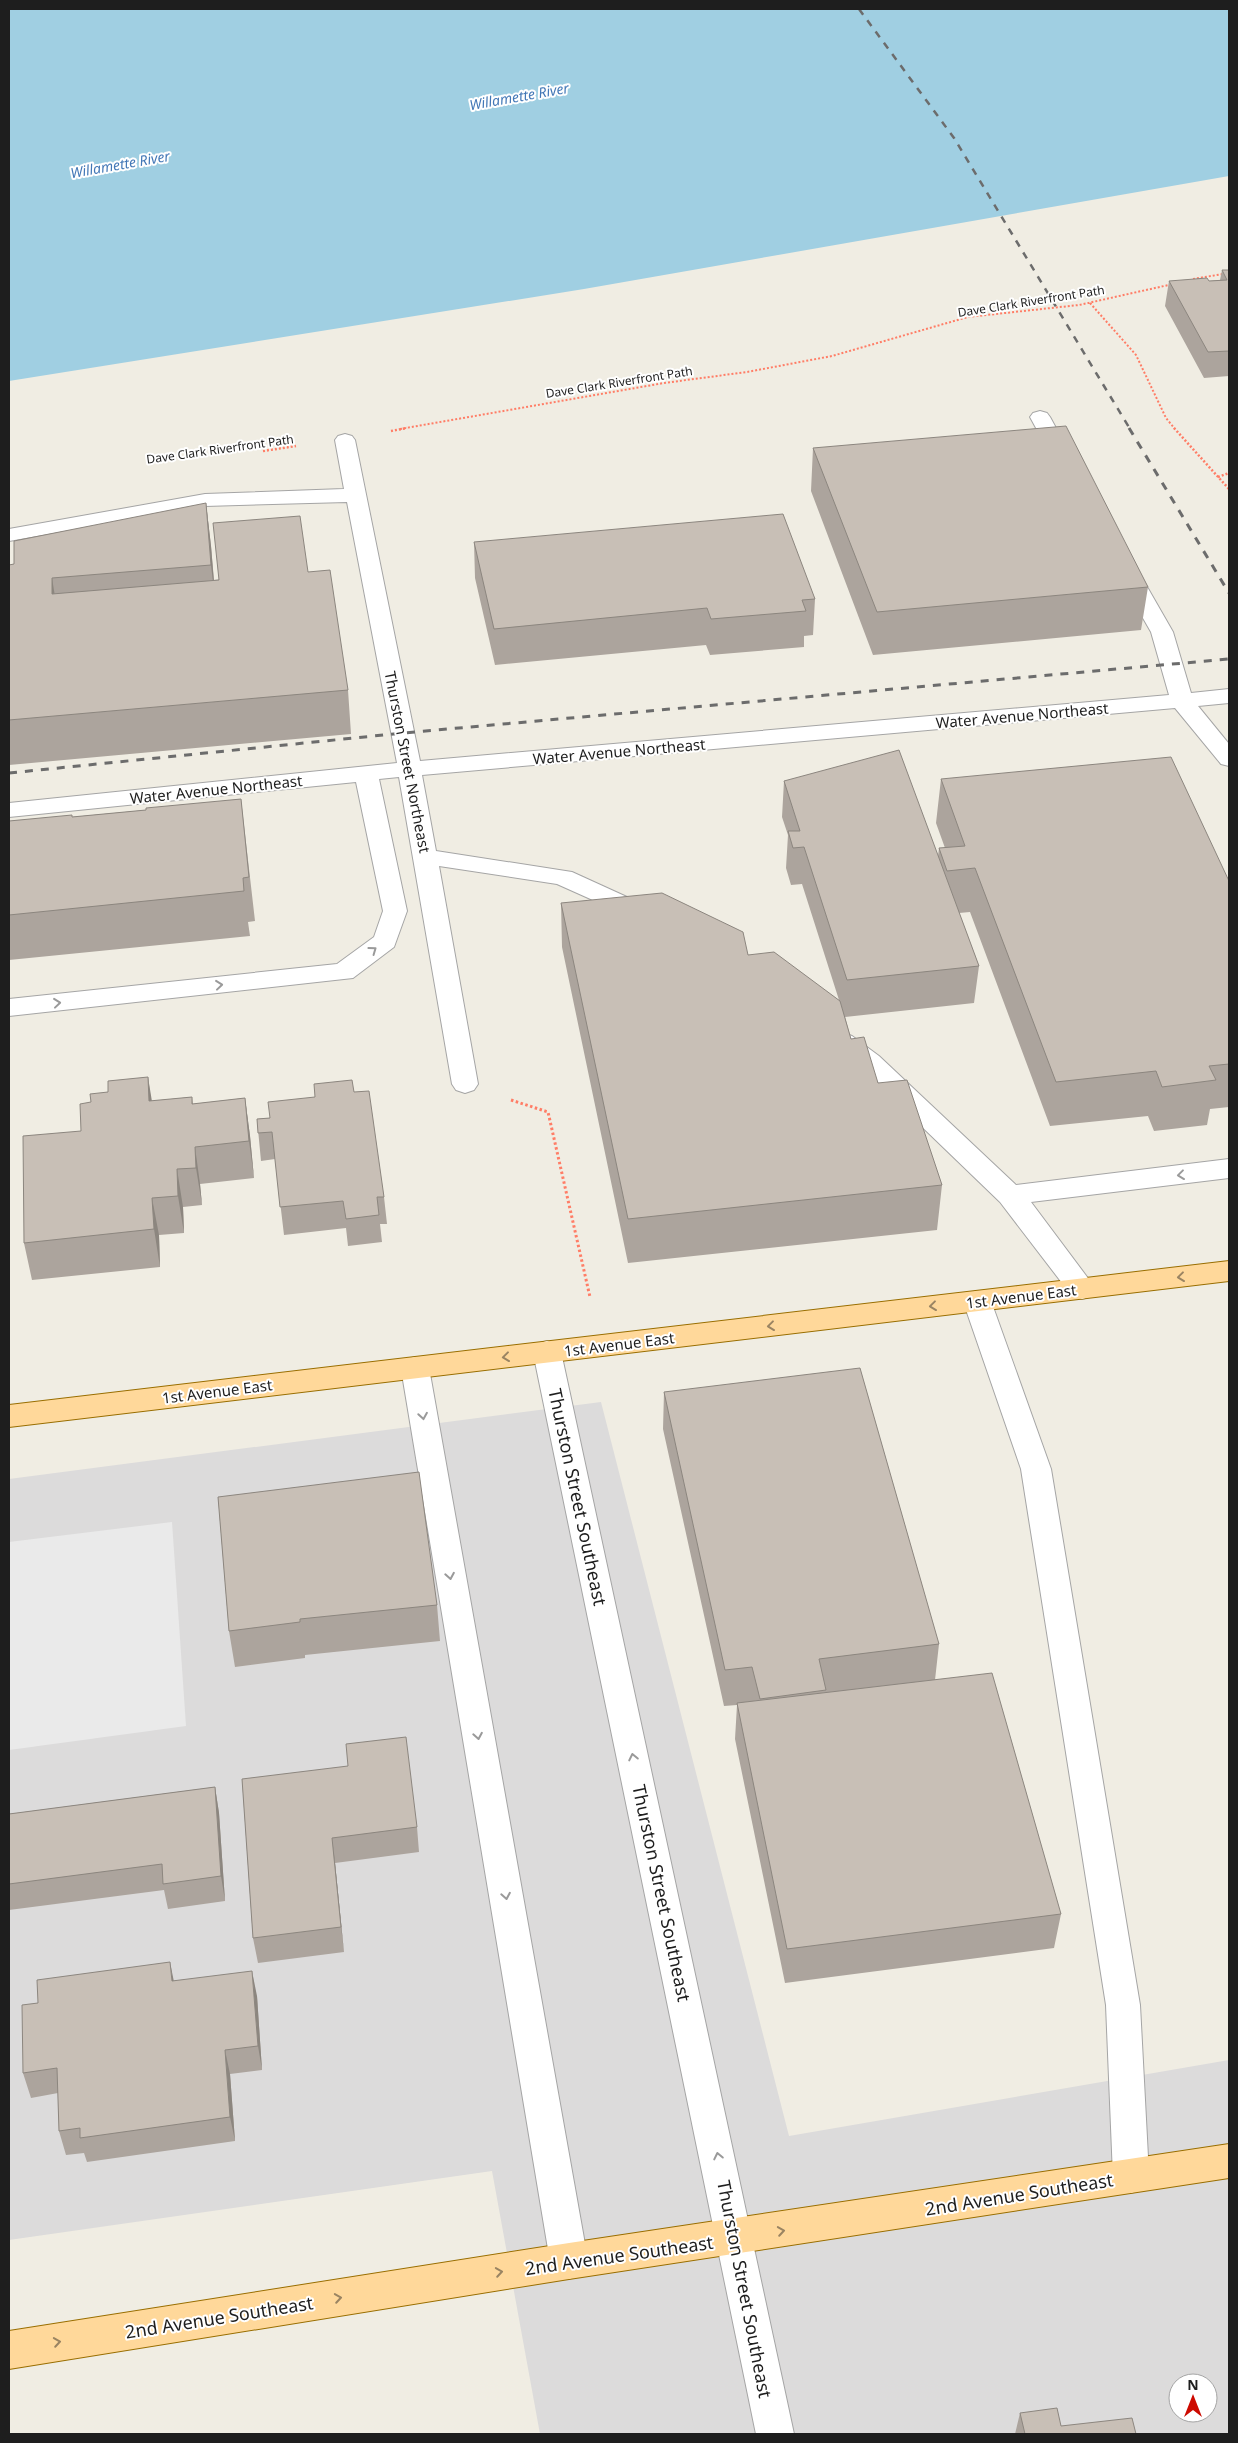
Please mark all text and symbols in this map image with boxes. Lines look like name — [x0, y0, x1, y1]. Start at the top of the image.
water label: Willamette River — [468, 78, 571, 114]
water label: Willamette River — [69, 146, 172, 182]
street label: Dave Clark Riverfront Path — [956, 281, 1106, 321]
street label: Dave Clark Riverfront Path — [544, 362, 694, 402]
street label: Dave Clark Riverfront Path — [145, 430, 295, 468]
street label: Thurston Street Northeast — [381, 670, 436, 855]
street label: Water Avenue Northeast — [935, 697, 1110, 733]
street label: Water Avenue Northeast — [532, 733, 707, 769]
street label: Water Avenue Northeast — [129, 770, 304, 808]
one-way arrow — [367, 947, 377, 956]
one-way arrow — [215, 980, 223, 991]
one-way arrow — [54, 997, 62, 1008]
one-way arrow — [1177, 1169, 1185, 1179]
one-way arrow — [1177, 1271, 1185, 1282]
street label: 1st Avenue East — [965, 1279, 1078, 1313]
one-way arrow — [928, 1300, 936, 1311]
one-way arrow — [767, 1320, 775, 1331]
street label: 1st Avenue East — [563, 1327, 676, 1361]
one-way arrow — [501, 1351, 509, 1362]
street label: 1st Avenue East — [161, 1374, 274, 1408]
street label: Thurston Street Southeast — [543, 1386, 613, 1608]
one-way arrow — [417, 1411, 427, 1420]
one-way arrow — [445, 1571, 455, 1580]
one-way arrow — [472, 1732, 482, 1740]
one-way arrow — [629, 1753, 639, 1761]
street label: Thurston Street Southeast — [627, 1782, 697, 2004]
one-way arrow — [500, 1892, 510, 1900]
one-way arrow — [713, 2151, 724, 2160]
street label: 2nd Avenue Southeast — [923, 2167, 1115, 2221]
street label: Thurston Street Southeast — [712, 2178, 778, 2400]
one-way arrow — [776, 2226, 785, 2236]
street label: 2nd Avenue Southeast — [523, 2230, 715, 2280]
one-way arrow — [495, 2268, 503, 2278]
street label: 2nd Avenue Southeast — [123, 2290, 315, 2344]
one-way arrow — [334, 2293, 343, 2303]
one-way arrow — [53, 2338, 61, 2348]
north arrow — [1168, 2373, 1218, 2423]
text: N — [1187, 2375, 1199, 2394]

